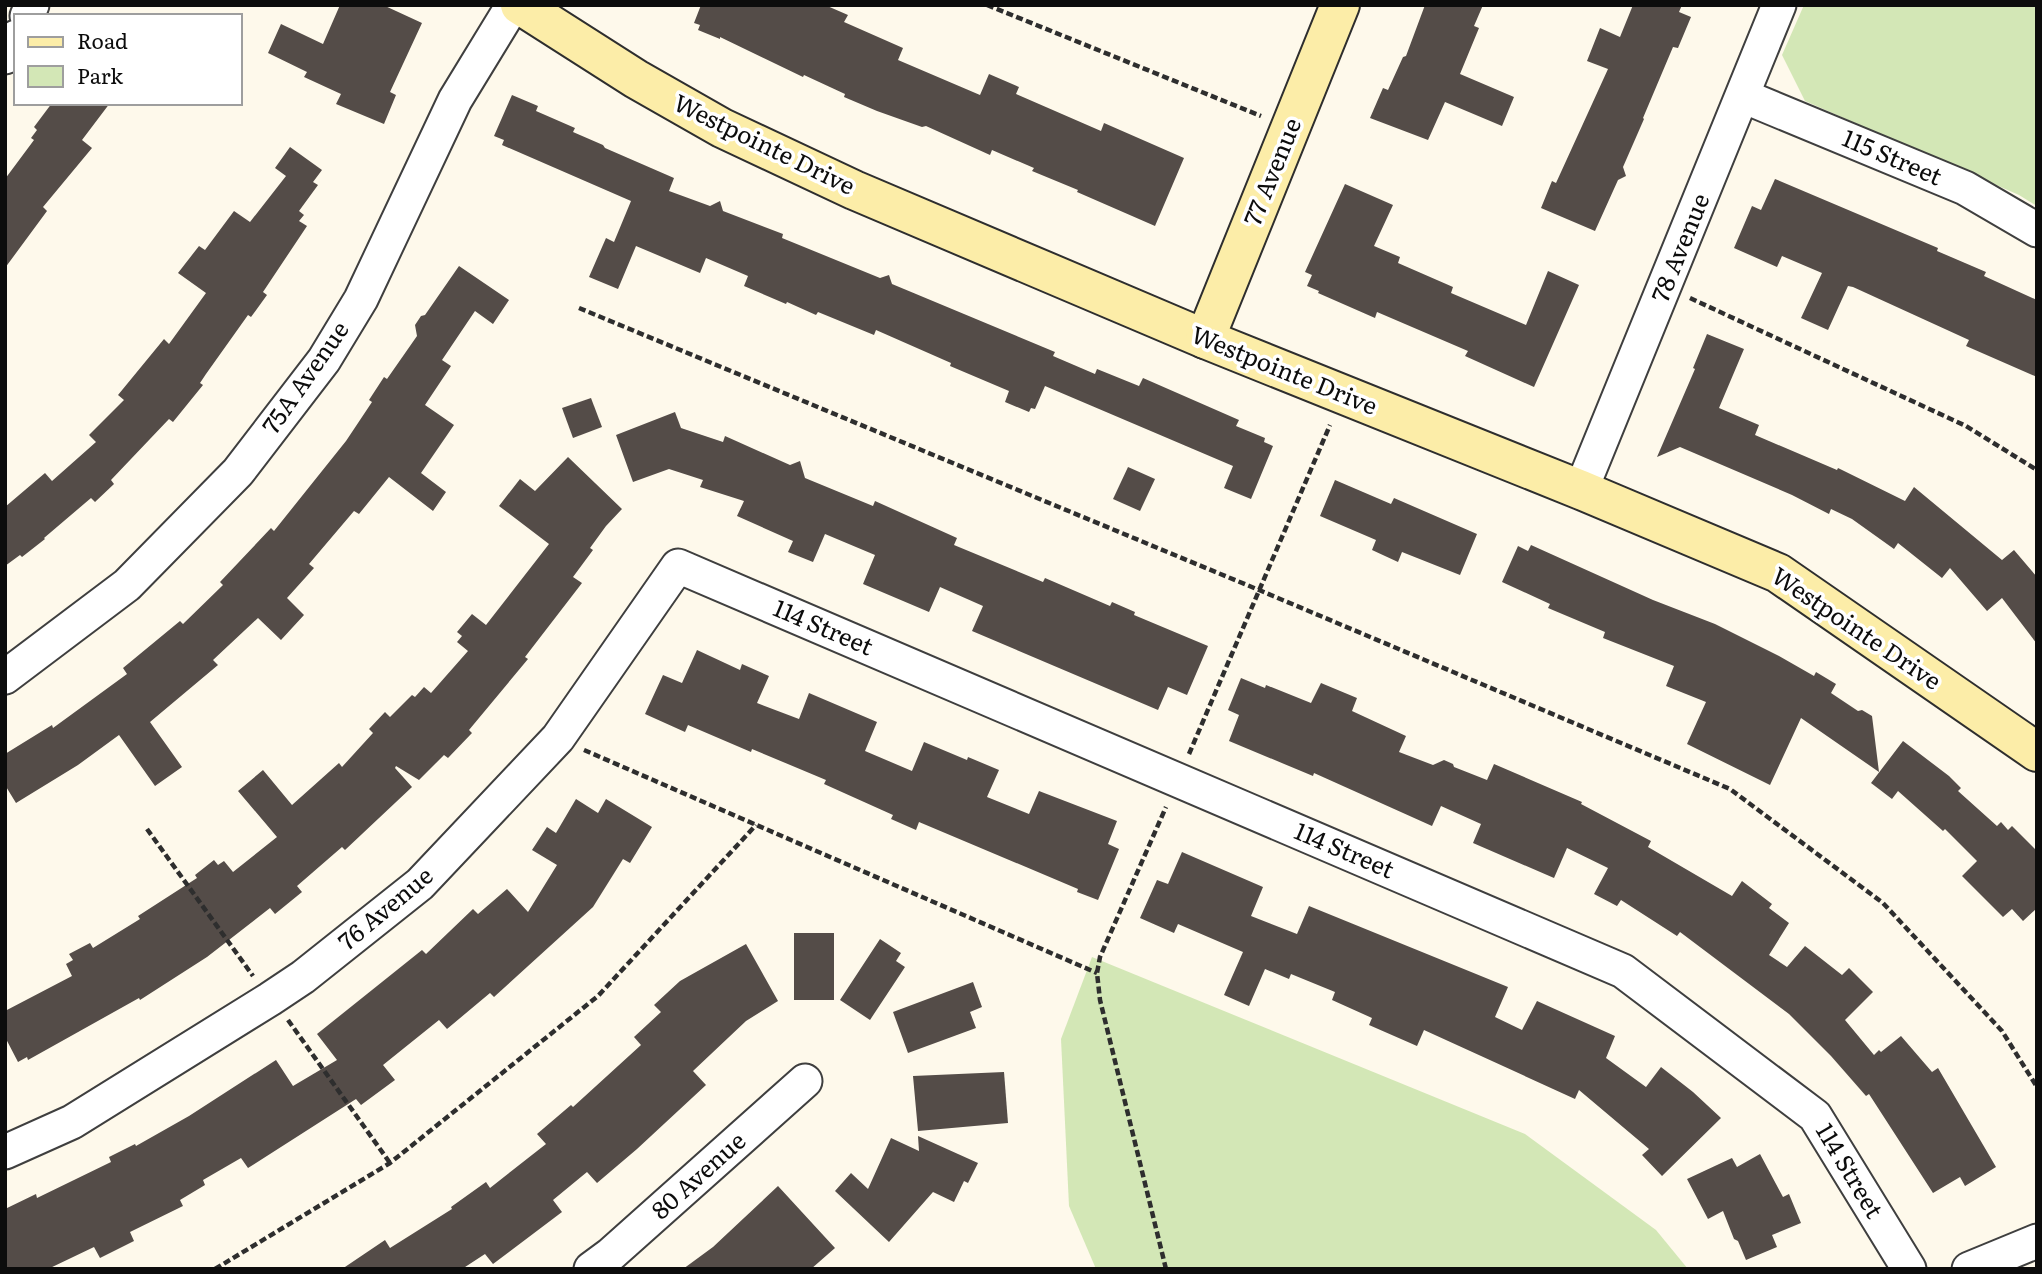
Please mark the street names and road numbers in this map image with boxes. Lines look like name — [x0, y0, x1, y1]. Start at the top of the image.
street label: Westpointe Drive — [669, 84, 862, 202]
street label: 77 Avenue — [1233, 112, 1308, 230]
street label: 115 Street — [1838, 119, 1949, 192]
street label: 78 Avenue — [1641, 187, 1716, 307]
street label: 75A Avenue — [252, 313, 356, 440]
street label: Westpointe Drive — [1187, 315, 1383, 422]
street label: Westpointe Drive — [1766, 557, 1949, 697]
street label: 114 Street — [769, 589, 880, 662]
street label: 114 Street — [1290, 812, 1401, 885]
street label: 76 Avenue — [329, 857, 439, 957]
street label: 114 Street — [1809, 1116, 1893, 1224]
street label: 80 Avenue — [642, 1122, 752, 1226]

